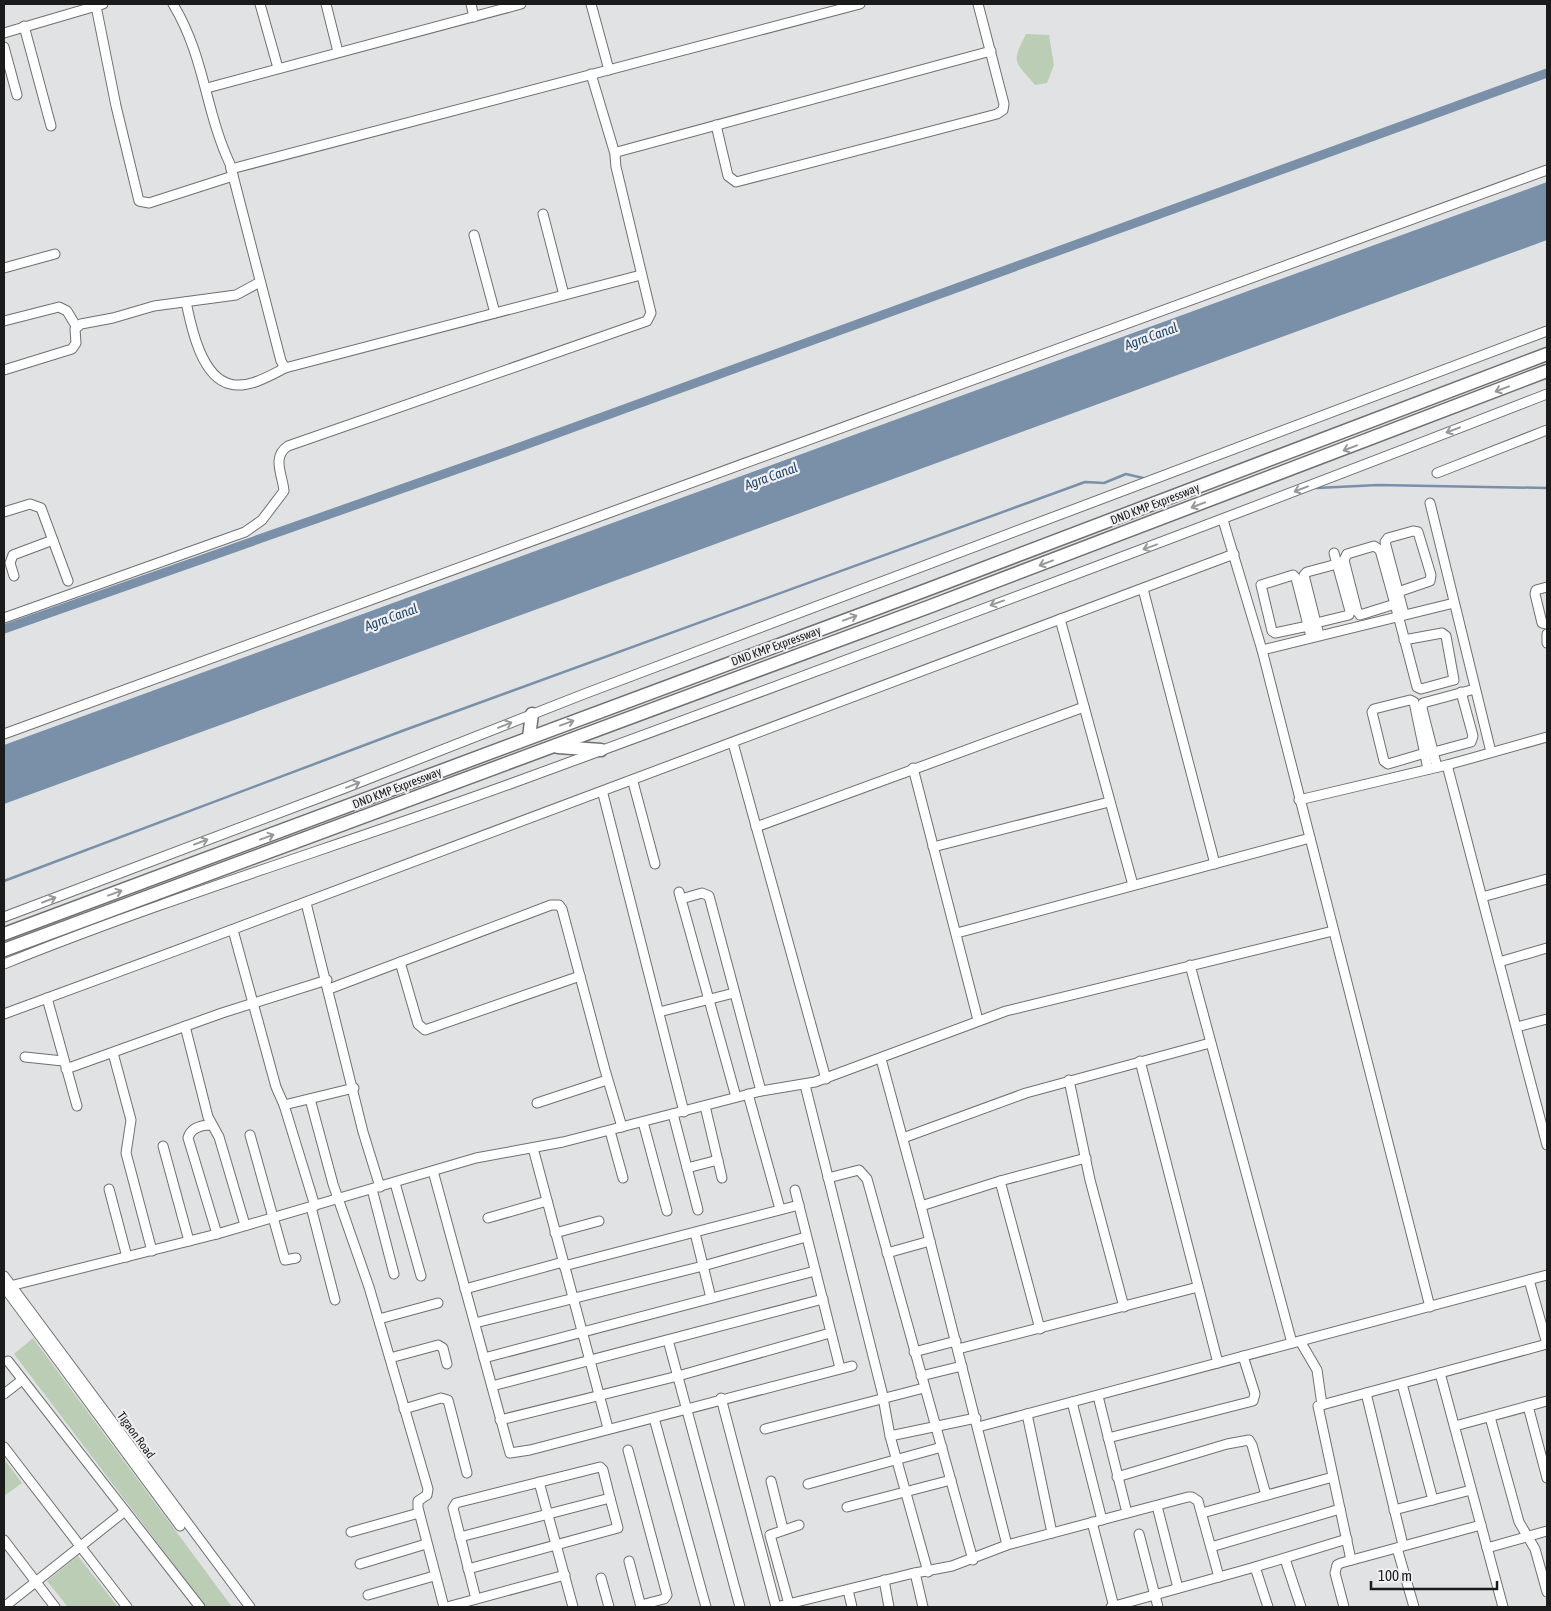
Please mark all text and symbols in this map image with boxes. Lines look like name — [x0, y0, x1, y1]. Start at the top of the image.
water label: Agra Canal — [1121, 319, 1180, 353]
one-way arrow — [1495, 385, 1510, 394]
one-way arrow — [1446, 426, 1461, 436]
one-way arrow — [1343, 444, 1359, 453]
water label: Agra Canal — [741, 459, 800, 493]
street label: DND KMP Expressway — [1108, 481, 1202, 527]
one-way arrow — [1294, 486, 1309, 495]
one-way arrow — [1191, 501, 1207, 510]
one-way arrow — [1142, 543, 1158, 552]
one-way arrow — [1039, 559, 1055, 568]
one-way arrow — [990, 599, 1005, 608]
water label: Agra Canal — [361, 600, 420, 634]
one-way arrow — [842, 613, 858, 622]
street label: DND KMP Expressway — [729, 623, 823, 669]
one-way arrow — [558, 718, 574, 727]
one-way arrow — [496, 720, 512, 729]
street label: DND KMP Expressway — [350, 765, 444, 811]
one-way arrow — [345, 780, 361, 789]
one-way arrow — [259, 832, 275, 841]
one-way arrow — [193, 837, 209, 846]
one-way arrow — [107, 888, 122, 897]
one-way arrow — [42, 894, 57, 903]
street label: Tigaon Road — [114, 1409, 158, 1461]
scale bar — [1371, 1558, 1497, 1590]
text: 100 m — [1378, 1567, 1412, 1584]

